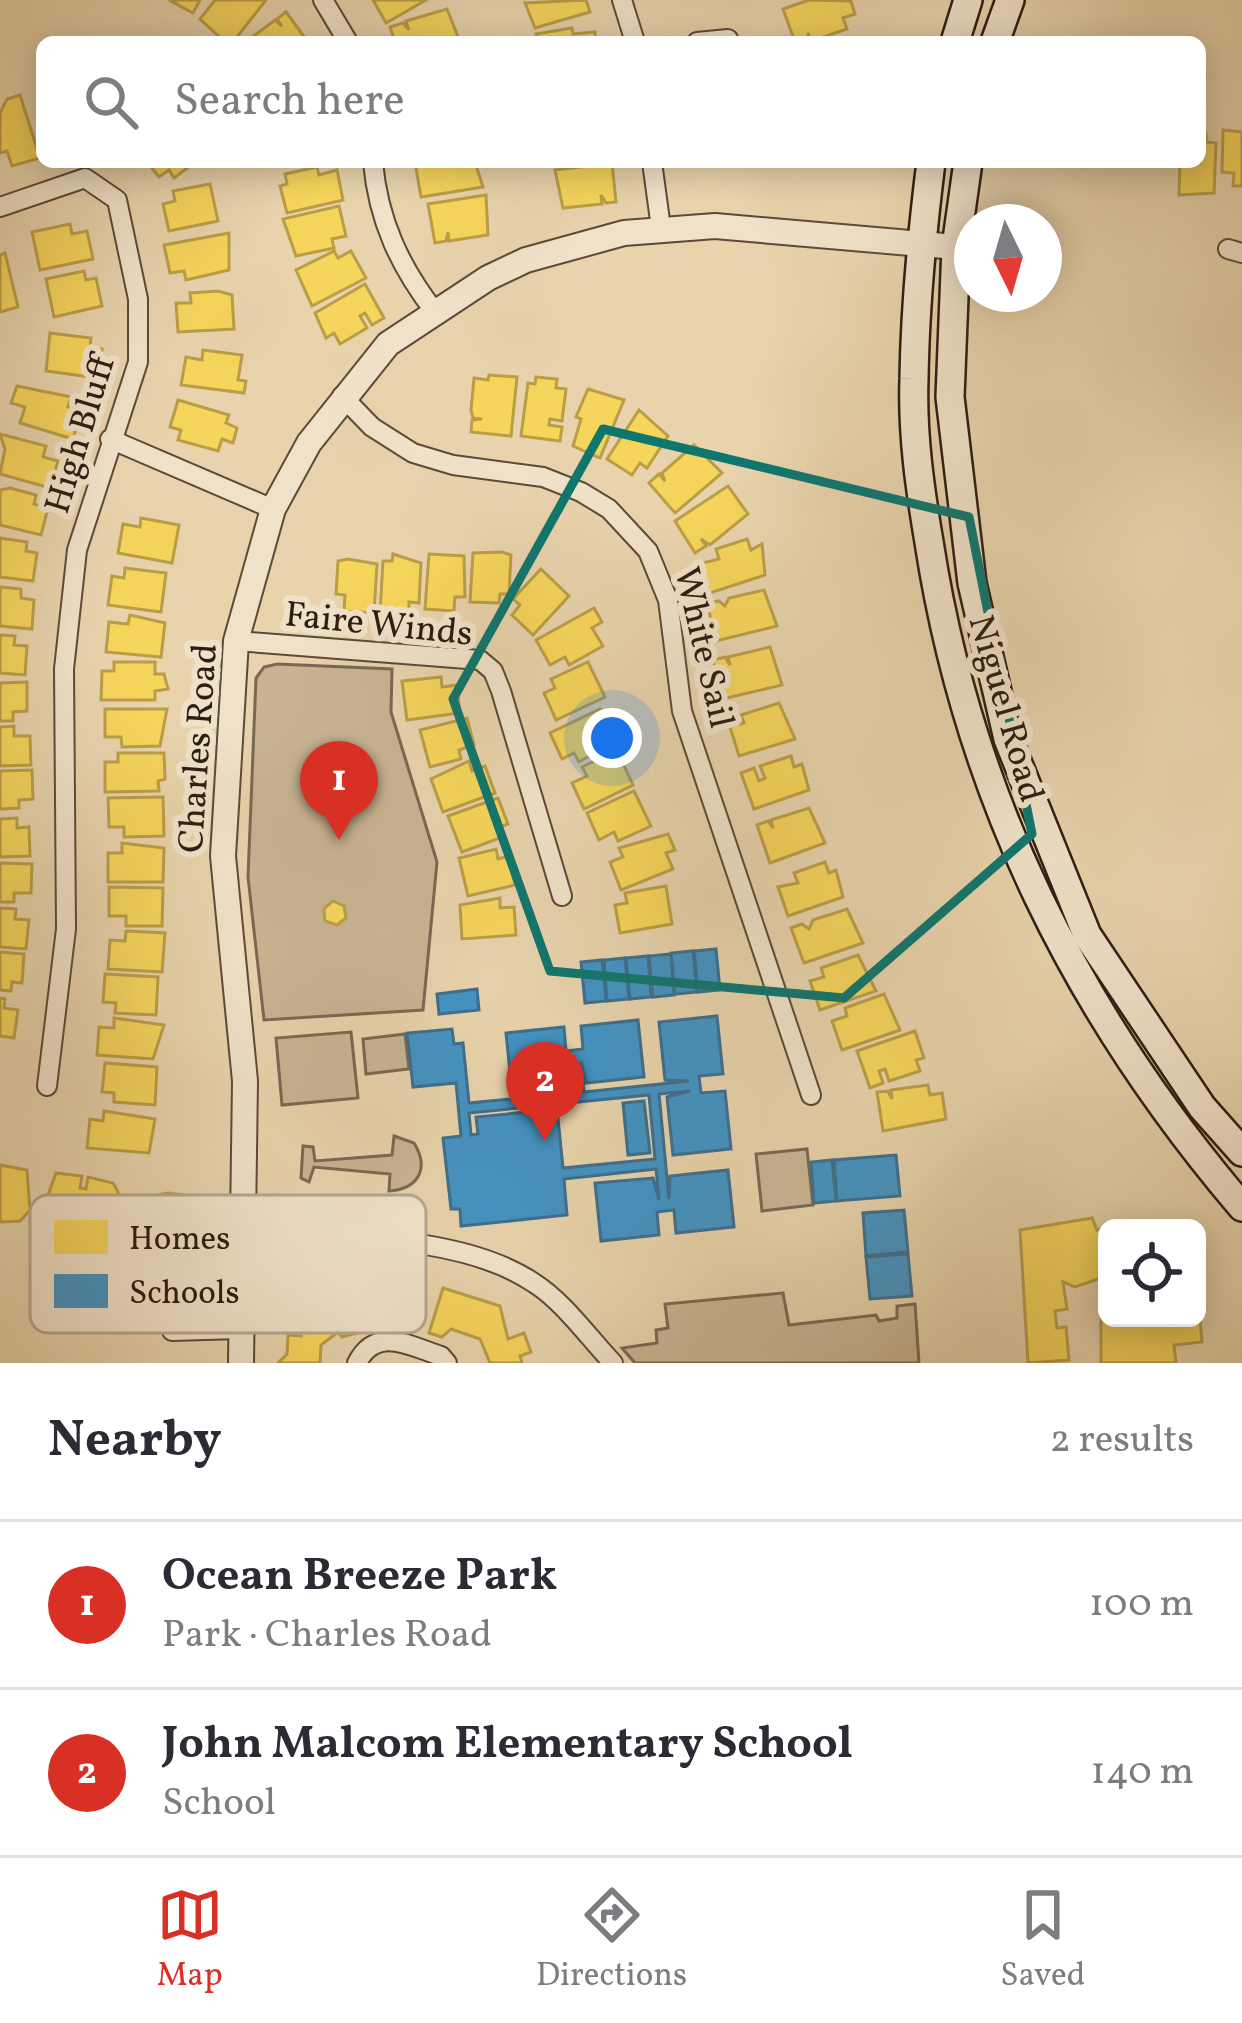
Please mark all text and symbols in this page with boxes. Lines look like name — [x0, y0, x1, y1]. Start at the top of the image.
search box — [36, 36, 1206, 168]
icon: search — [78, 69, 144, 135]
text: Search here — [174, 71, 405, 134]
north arrow — [954, 204, 1062, 312]
street label: High Bluff — [34, 347, 130, 520]
street label: White Sail — [659, 562, 745, 733]
street label: Faire Winds — [282, 591, 475, 661]
street label: Niguel Road — [954, 610, 1055, 809]
street label: Charles Road — [168, 642, 232, 855]
your location — [582, 708, 642, 768]
pin: 1 — [300, 741, 378, 840]
pin: 2 — [506, 1042, 584, 1141]
legend — [30, 1195, 426, 1333]
text: Homes — [129, 1218, 230, 1264]
map controls — [1098, 1219, 1206, 1327]
button: locate — [1098, 1219, 1206, 1327]
text: Schools — [129, 1272, 240, 1318]
text: Nearby — [48, 1406, 222, 1477]
text: 2 results — [1050, 1414, 1194, 1468]
text: Ocean Breeze Park — [162, 1546, 557, 1609]
text: 1 — [79, 1578, 95, 1632]
text: 100 m — [1089, 1578, 1194, 1632]
text: Park · Charles Road — [162, 1609, 492, 1663]
text: John Malcom Elementary School — [162, 1714, 853, 1777]
text: 2 — [77, 1746, 97, 1800]
text: 140 m — [1091, 1746, 1194, 1800]
text: School — [162, 1777, 276, 1831]
tab: Map — [157, 1882, 223, 2000]
tab: Directions — [536, 1882, 687, 2000]
tab: Saved — [1000, 1882, 1085, 2000]

